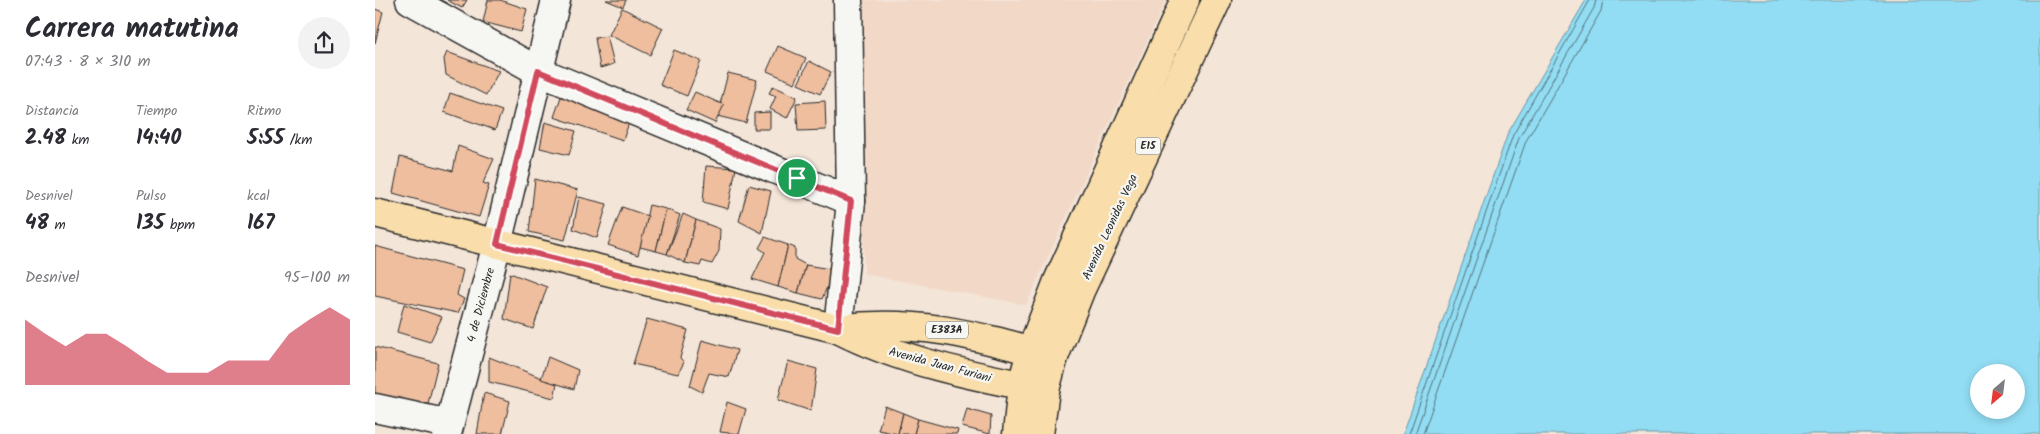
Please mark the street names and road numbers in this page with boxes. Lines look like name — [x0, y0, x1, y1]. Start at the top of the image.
road number: E15 — [1135, 138, 1161, 154]
street label: Avenida Leonidas Vega — [1077, 171, 1143, 283]
street label: 4 de Diciembre — [462, 265, 500, 345]
road number: E383A — [926, 322, 968, 338]
street label: Avenida Juan Furiani — [887, 342, 994, 388]

